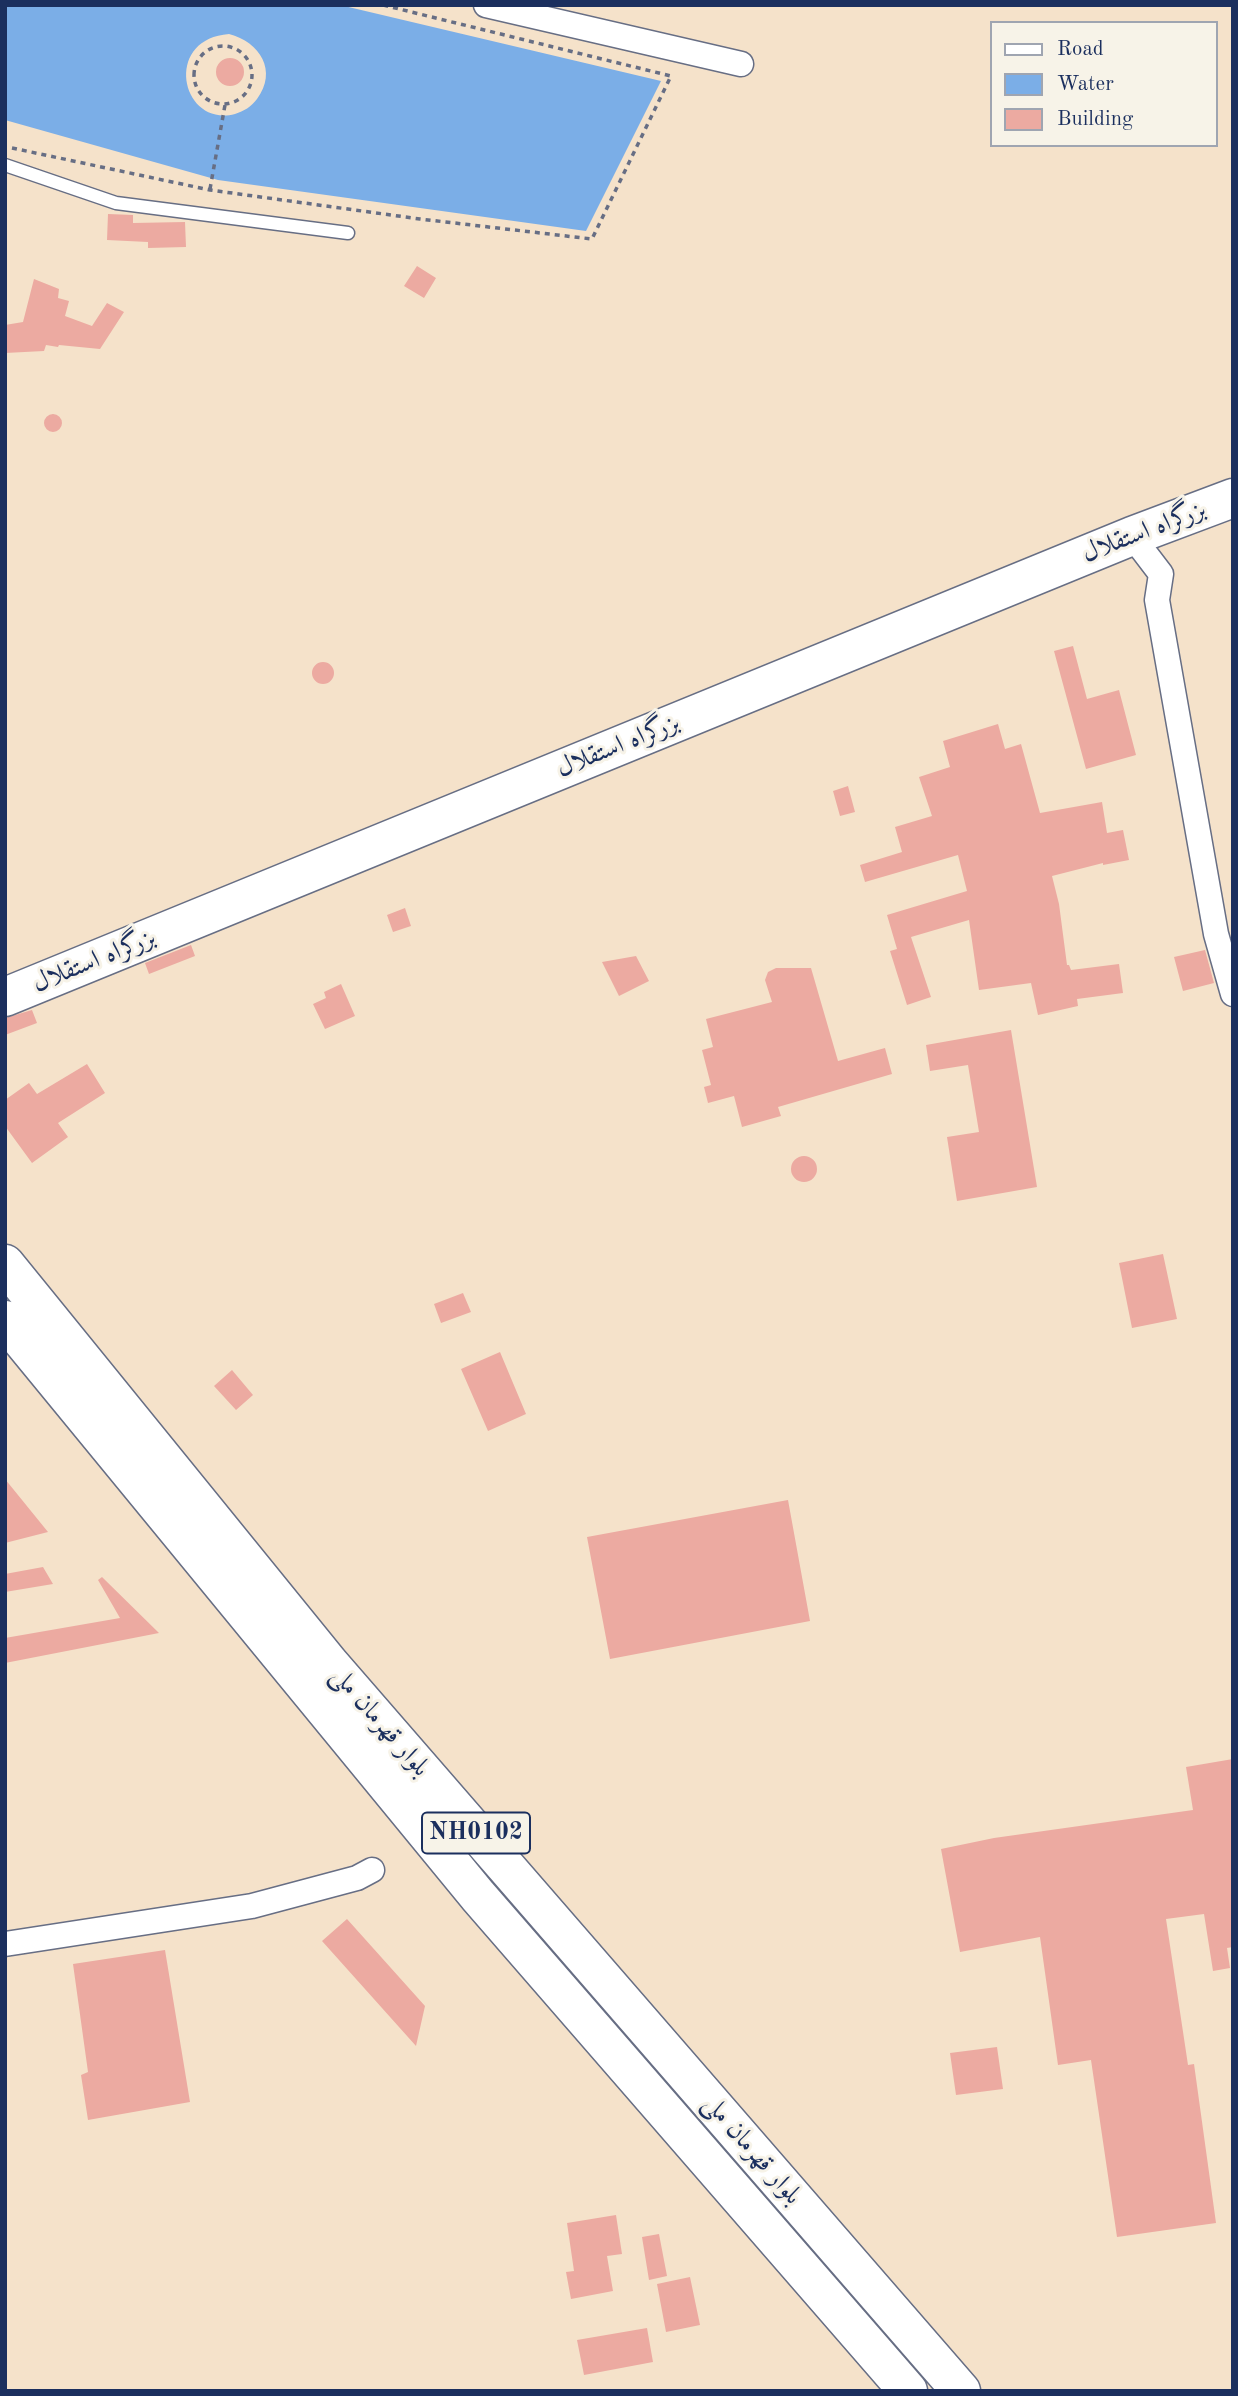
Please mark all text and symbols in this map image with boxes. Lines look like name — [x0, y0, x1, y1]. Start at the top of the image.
legend — [990, 21, 1217, 147]
text: Road — [1057, 39, 1104, 60]
text: Water — [1057, 74, 1114, 95]
text: Building — [1057, 109, 1133, 130]
street label: بزرگراه استقلال — [1078, 494, 1210, 570]
street label: بزرگراه استقلال — [552, 707, 684, 785]
street label: بزرگراه استقلال — [28, 922, 160, 1000]
street label: بلوار قهرمان ملی — [324, 1661, 436, 1783]
road number: NH0102 — [422, 1812, 530, 1854]
street label: بلوار قهرمان ملی — [696, 2089, 808, 2211]

